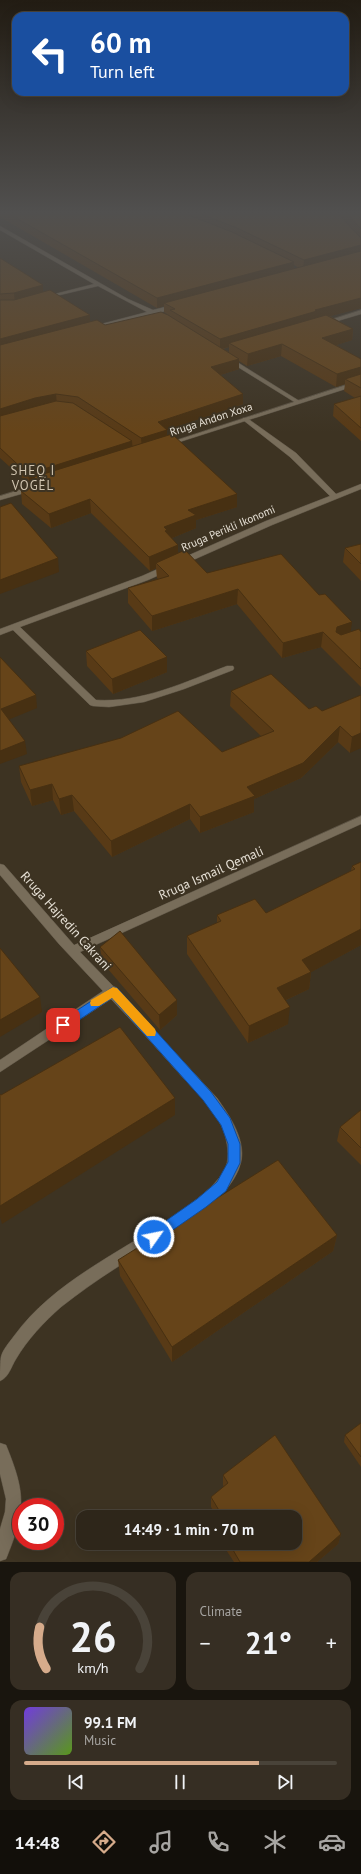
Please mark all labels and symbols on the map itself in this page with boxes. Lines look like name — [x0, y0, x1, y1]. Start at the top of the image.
street label: Rruga Andon Xoxa — [168, 399, 254, 439]
district label: SHEQ I VOGËL — [11, 462, 55, 494]
street label: Rruga Perikli Ikonomi — [179, 502, 277, 554]
street label: Rruga Ismail Qemali — [156, 842, 266, 904]
street label: Rruga Hajredin Cakrani — [17, 868, 115, 974]
pin — [46, 1008, 80, 1042]
position arrow — [133, 1216, 175, 1258]
speed limit sign: 30 — [12, 1498, 64, 1550]

